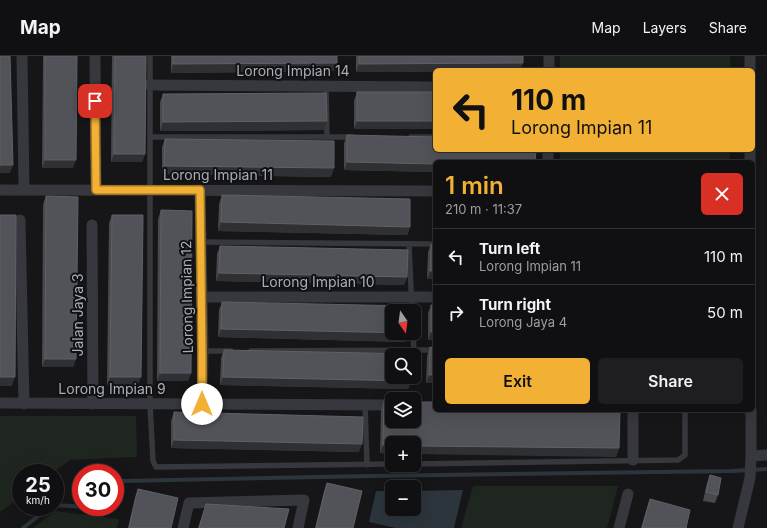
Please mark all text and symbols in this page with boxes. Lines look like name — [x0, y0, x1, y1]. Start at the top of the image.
text: Map — [20, 16, 61, 39]
text: Map — [592, 19, 621, 36]
text: Layers — [643, 19, 687, 36]
text: Share — [709, 19, 747, 36]
street label: Lorong Impian 14 — [236, 62, 350, 79]
text: 110 m — [511, 83, 586, 117]
pin — [78, 84, 112, 118]
icon: left — [445, 84, 497, 136]
icon: arrive — [84, 90, 106, 112]
text: Lorong Impian 11 — [511, 117, 652, 138]
street label: Lorong Impian 11 — [163, 166, 273, 183]
text: 1 min — [445, 171, 504, 200]
button: close — [701, 173, 743, 215]
text: 210 m · 11:37 — [445, 201, 522, 217]
text: Turn left — [479, 239, 540, 258]
street label: Lorong Impian 12 — [177, 240, 196, 354]
icon: left — [445, 246, 467, 268]
text: 110 m — [704, 247, 743, 266]
text: Lorong Impian 11 — [479, 258, 581, 274]
street label: Jalan Jaya 3 — [69, 273, 86, 357]
street label: Lorong Impian 10 — [261, 273, 375, 290]
text: Turn right — [479, 295, 551, 314]
icon: right — [445, 302, 467, 324]
text: 50 m — [707, 303, 743, 322]
north arrow — [385, 304, 421, 340]
map controls — [385, 304, 421, 516]
text: Lorong Jaya 4 — [479, 314, 567, 330]
button: search — [385, 348, 421, 384]
button: Exit — [445, 358, 590, 404]
button: Share — [598, 358, 743, 404]
street label: Lorong Impian 9 — [58, 380, 166, 397]
position arrow — [181, 383, 223, 425]
button: layers — [385, 392, 421, 428]
button: + — [385, 436, 421, 472]
speed limit sign: 30 — [72, 464, 124, 516]
text: 25 — [25, 473, 51, 497]
button: − — [385, 480, 421, 516]
text: km/h — [26, 494, 50, 506]

